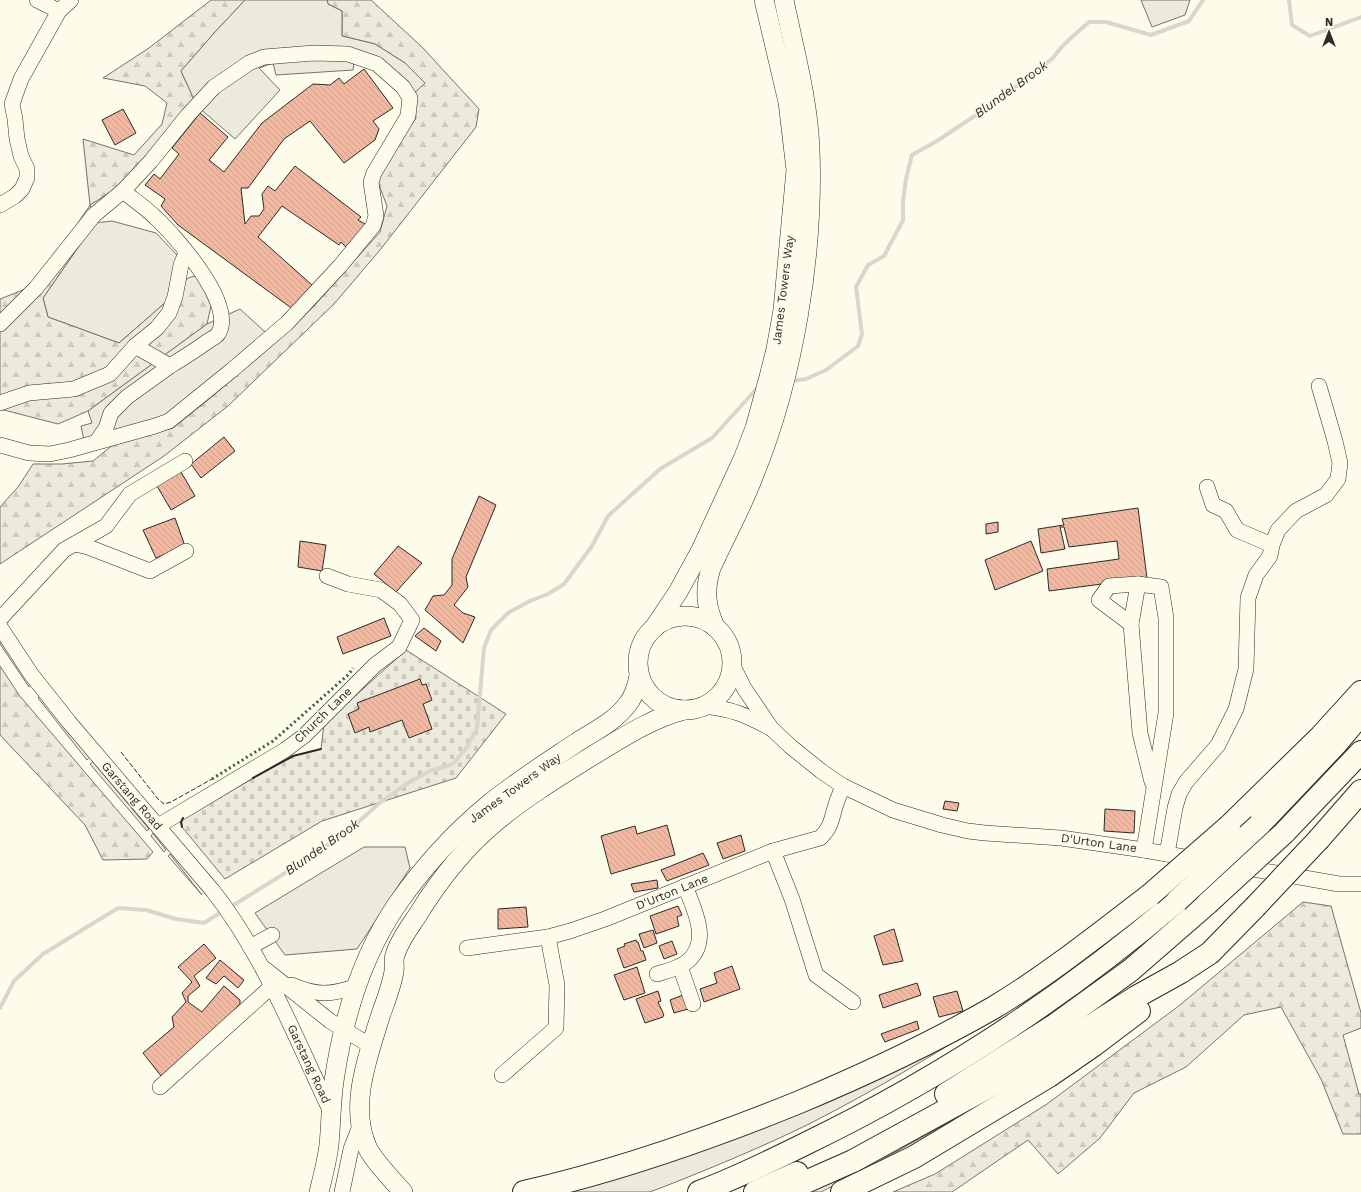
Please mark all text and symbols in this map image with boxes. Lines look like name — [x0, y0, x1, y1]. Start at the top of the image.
north arrow — [1309, 12, 1349, 52]
text: N — [1325, 16, 1333, 29]
water label: Blundel Brook — [971, 57, 1051, 121]
street label: James Towers Way — [769, 234, 797, 345]
street label: Church Lane — [291, 684, 355, 746]
street label: James Towers Way — [466, 750, 564, 826]
street label: Garstang Road — [99, 759, 165, 833]
water label: Blundel Brook — [282, 815, 363, 878]
street label: D'Urton Lane — [1060, 831, 1138, 855]
street label: D'Urton Lane — [634, 871, 710, 913]
street label: Garstang Road — [285, 1022, 333, 1106]

